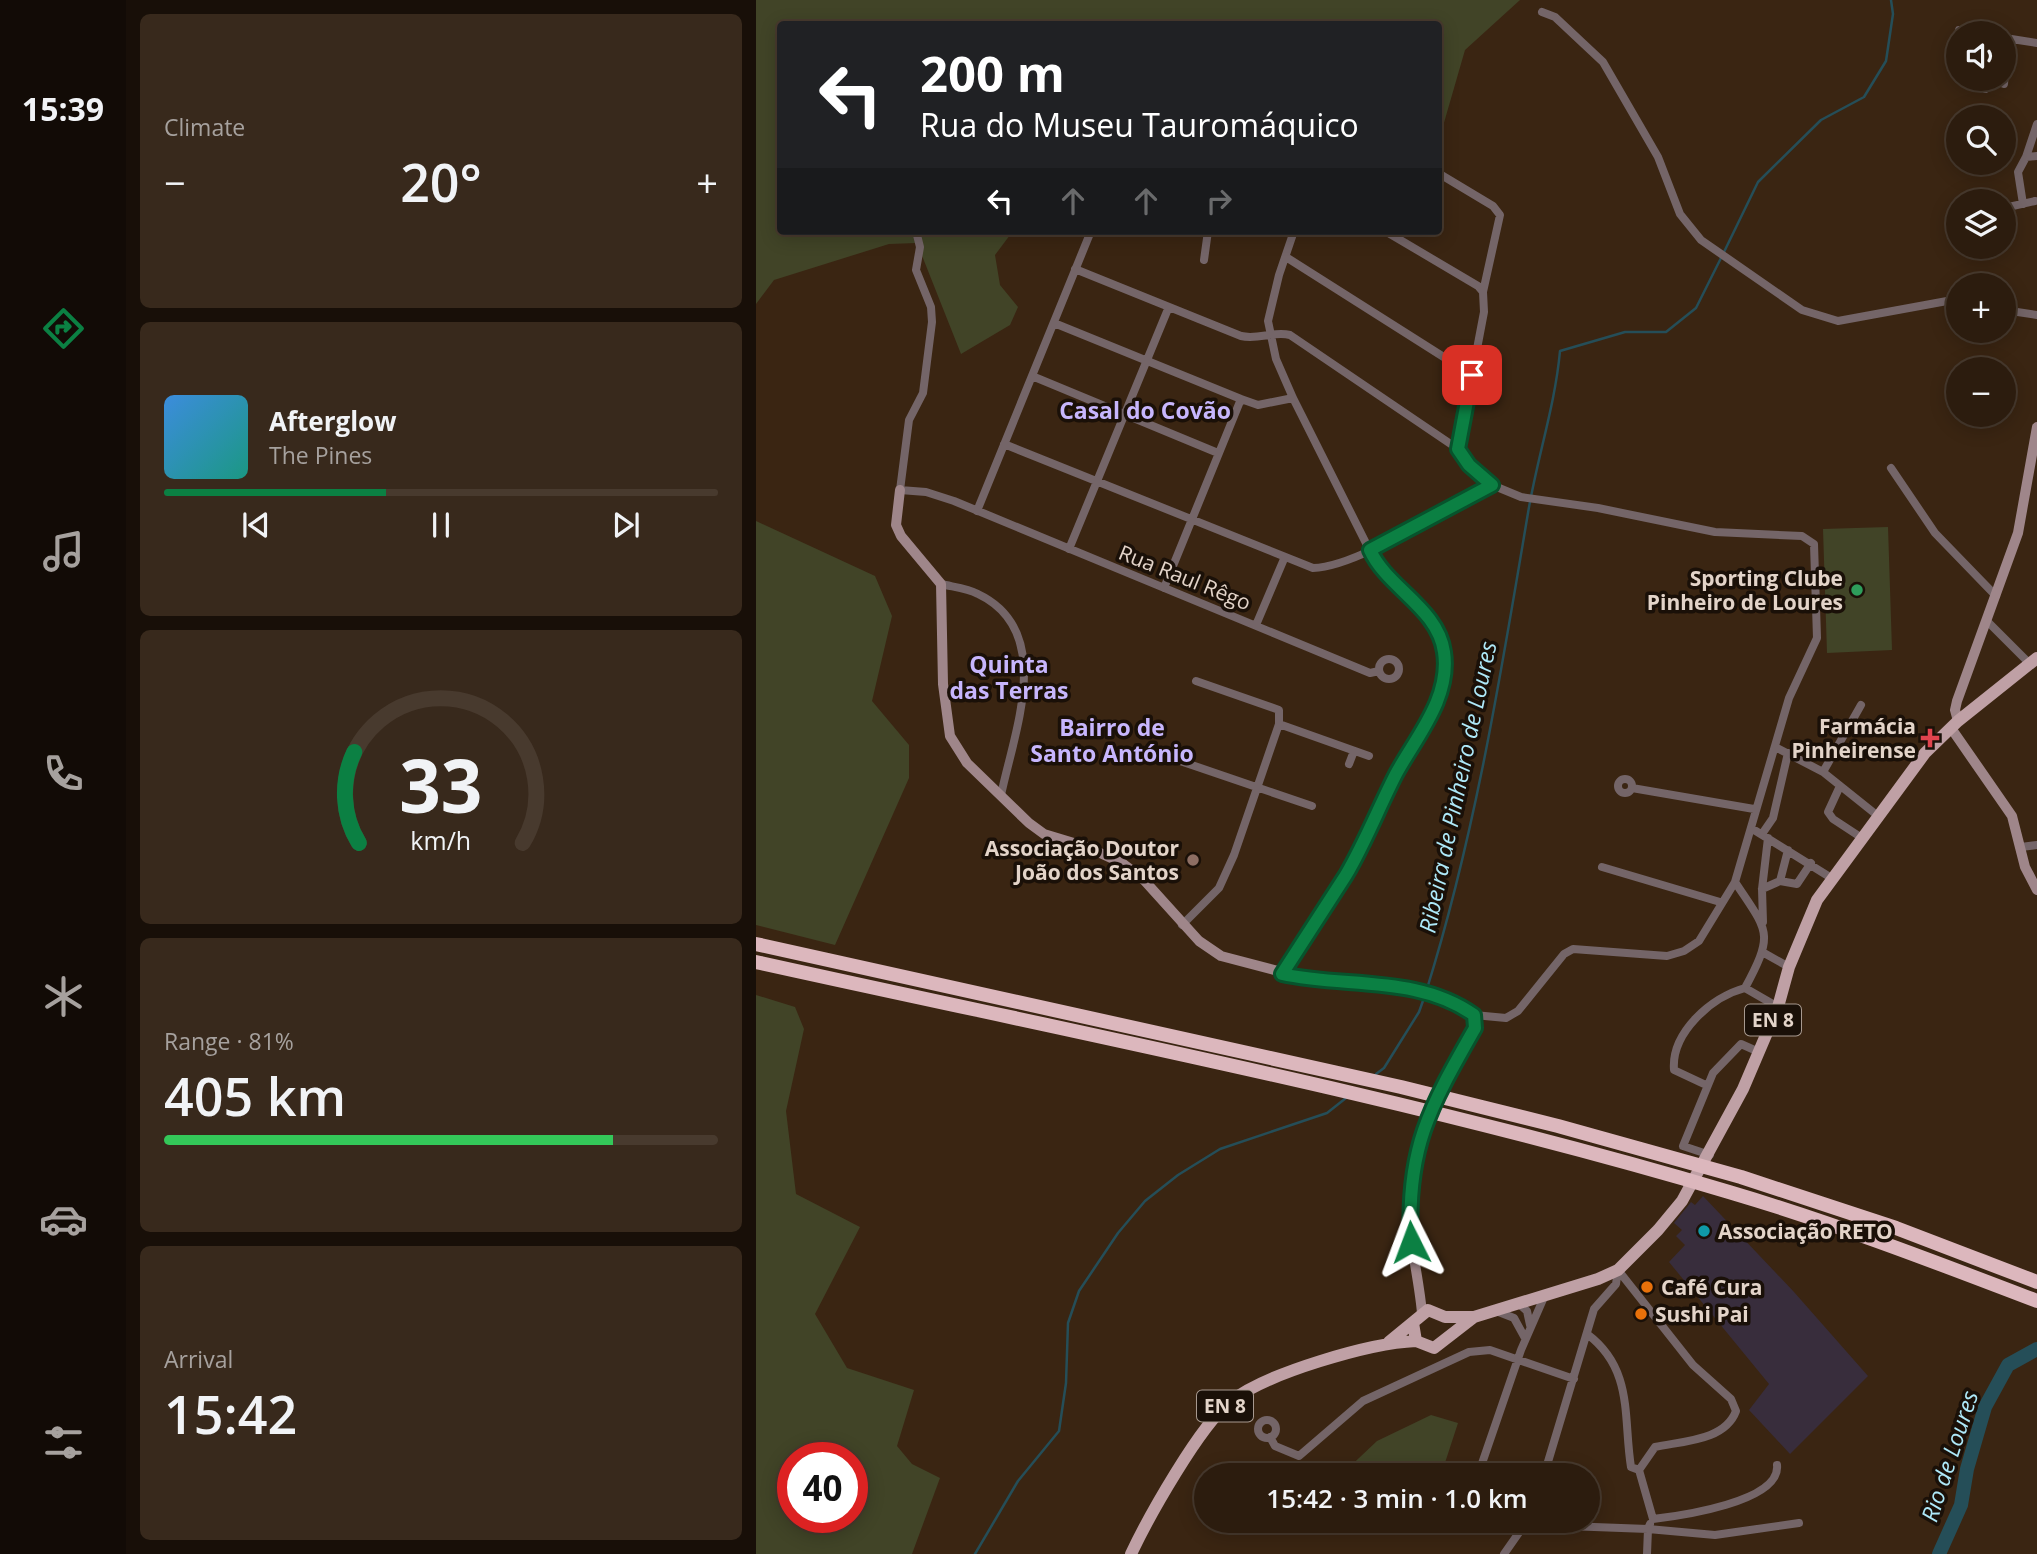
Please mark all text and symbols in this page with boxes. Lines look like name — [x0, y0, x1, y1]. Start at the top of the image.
map controls — [1946, 21, 2016, 427]
button: sound — [1946, 21, 2016, 91]
text: 200 m — [920, 40, 1065, 106]
icon: left — [805, 49, 896, 140]
text: 15:39 — [22, 87, 104, 130]
text: Rua do Museu Tauromáquico — [920, 103, 1359, 146]
button: search — [1946, 105, 2016, 175]
text: Climate — [164, 111, 245, 143]
text: 20° — [400, 146, 482, 217]
text: − — [164, 156, 186, 208]
text: + — [696, 156, 718, 208]
icon: left — [981, 182, 1019, 220]
icon: ahead — [1054, 182, 1092, 220]
icon: ahead — [1127, 182, 1165, 220]
icon: right — [1200, 182, 1238, 220]
button: layers — [1946, 189, 2016, 259]
button: + — [1946, 273, 2016, 343]
icon: directions — [39, 304, 88, 353]
pin — [1442, 345, 1502, 405]
icon: arrive — [1453, 356, 1491, 394]
button: − — [1946, 357, 2016, 427]
district label: Casal do Covão — [1059, 394, 1231, 426]
text: Afterglow — [269, 403, 396, 439]
text: The Pines — [269, 439, 372, 471]
icon: previous — [237, 506, 275, 544]
icon: pause — [422, 506, 460, 544]
icon: next — [607, 506, 645, 544]
icon: music — [39, 527, 88, 576]
street label: Rua Raul Rêgo — [1115, 538, 1255, 616]
place label: Sporting Clube Pinheiro de Loures — [1647, 564, 1843, 616]
marker: Sporting Clube Pinheiro de Loures — [1849, 582, 1865, 598]
water label: Ribeira de Pinheiro de Loures — [1410, 638, 1504, 936]
district label: Quinta das Terras — [950, 648, 1068, 706]
district label: Bairro de Santo António — [1030, 711, 1194, 769]
place label: Farmácia Pinheirense — [1791, 712, 1916, 764]
marker: Farmácia Pinheirense — [1922, 730, 1938, 746]
text: 33 — [399, 735, 483, 834]
icon: phone — [39, 749, 88, 798]
text: km/h — [411, 823, 471, 857]
place label: Associação Doutor João dos Santos — [985, 834, 1179, 886]
marker: Associação Doutor João dos Santos — [1185, 852, 1201, 868]
icon: climate — [39, 972, 88, 1021]
road number: EN 8 — [1745, 1004, 1801, 1036]
text: Range · 81% — [164, 1025, 294, 1057]
text: 405 km — [164, 1060, 346, 1131]
icon: car — [39, 1195, 88, 1244]
position arrow — [1374, 1205, 1448, 1279]
place label: Associação RETO — [1718, 1217, 1893, 1245]
marker: Associação RETO — [1696, 1223, 1712, 1239]
place label: Café Cura — [1661, 1273, 1762, 1301]
marker: Café Cura — [1639, 1279, 1655, 1295]
place label: Sushi Pai — [1655, 1300, 1749, 1328]
marker: Sushi Pai — [1633, 1306, 1649, 1322]
text: Arrival — [164, 1343, 233, 1375]
text: 15:42 — [164, 1378, 297, 1449]
water label: Rio de Loures — [1913, 1386, 1985, 1526]
road number: EN 8 — [1197, 1390, 1253, 1422]
icon: filters — [39, 1418, 88, 1467]
speed limit sign: 40 — [777, 1442, 868, 1533]
text: 15:42 · 3 min · 1.0 km — [1266, 1480, 1528, 1516]

